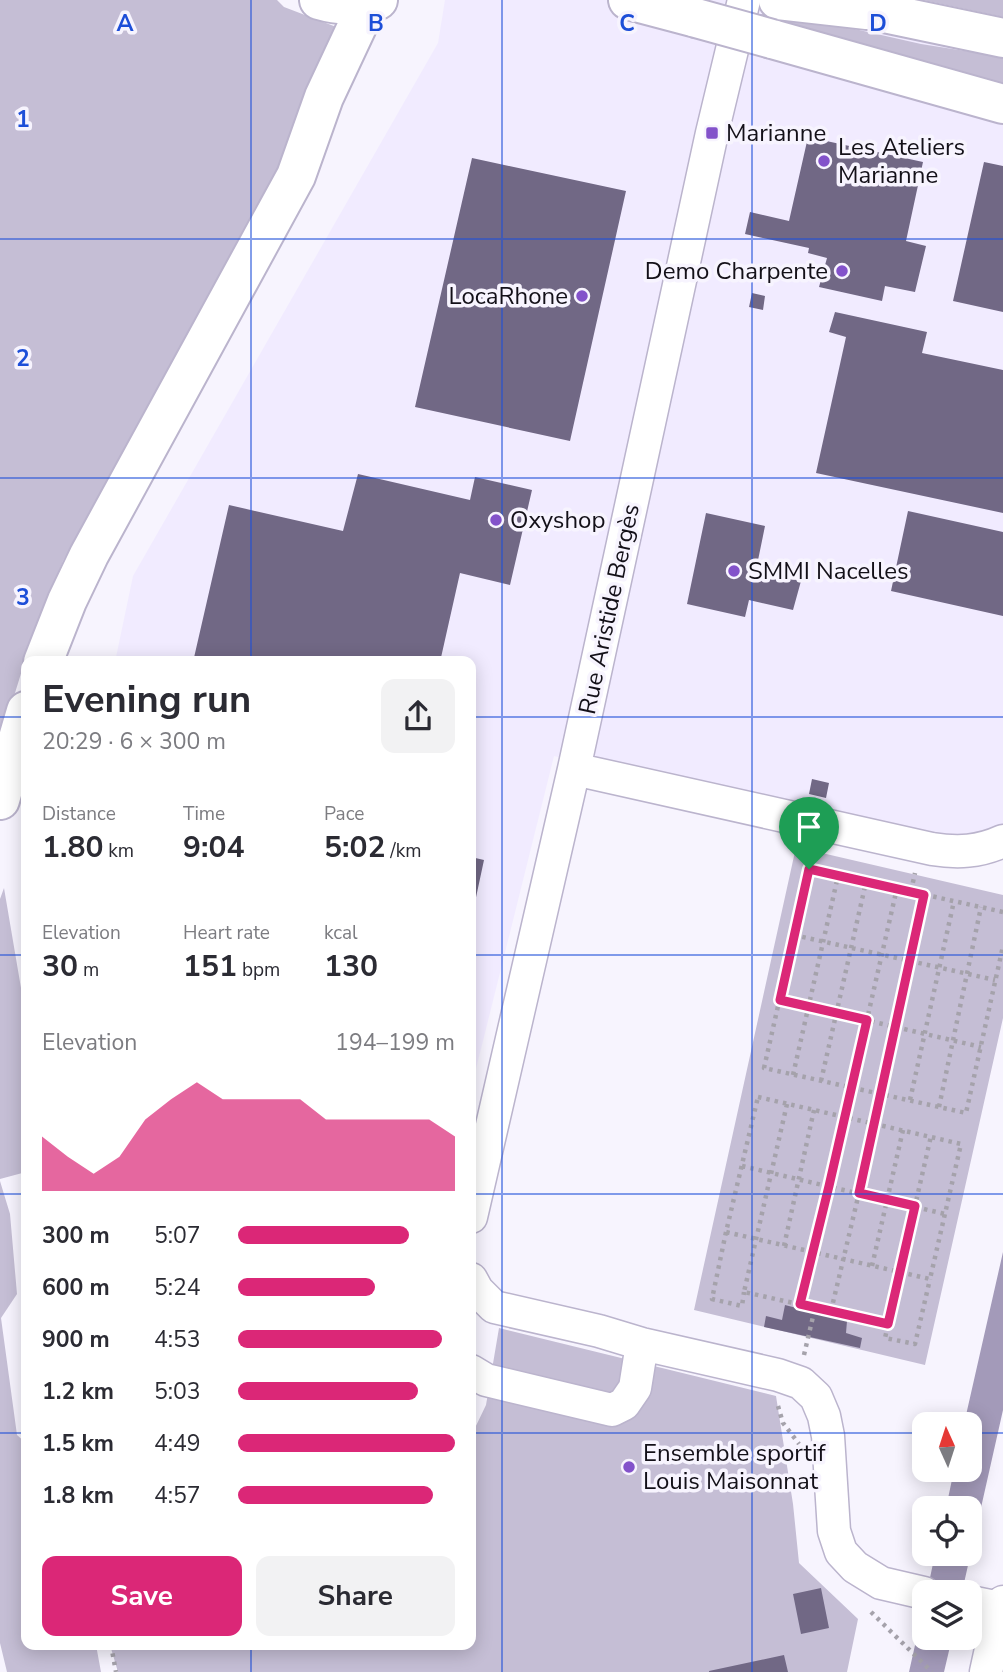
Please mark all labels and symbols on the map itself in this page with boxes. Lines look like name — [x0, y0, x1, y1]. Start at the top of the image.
text: A — [116, 8, 134, 39]
text: B — [368, 8, 384, 39]
text: C — [619, 8, 635, 39]
text: D — [869, 8, 887, 39]
text: 1 — [16, 104, 30, 135]
place label: Marianne — [726, 117, 826, 149]
marker: Marianne — [704, 125, 720, 141]
place label: Les Ateliers Marianne — [838, 131, 965, 191]
marker: Les Ateliers Marianne — [816, 153, 832, 169]
place label: Demo Charpente — [645, 255, 828, 287]
marker: Demo Charpente — [834, 263, 850, 279]
place label: LocaRhone — [449, 280, 568, 312]
marker: LocaRhone — [574, 288, 590, 304]
text: 2 — [16, 343, 30, 374]
street label: Rue Aristide Bergès — [571, 501, 647, 717]
place label: Oxyshop — [510, 504, 605, 536]
marker: Oxyshop — [488, 512, 504, 528]
place label: SMMI Nacelles — [748, 555, 909, 587]
marker: SMMI Nacelles — [726, 563, 742, 579]
text: 3 — [16, 582, 30, 613]
pin — [779, 797, 839, 869]
north arrow — [912, 1412, 982, 1482]
place label: Ensemble sportif Louis Maisonnat — [643, 1437, 826, 1497]
marker: Ensemble sportif Louis Maisonnat — [621, 1459, 637, 1475]

